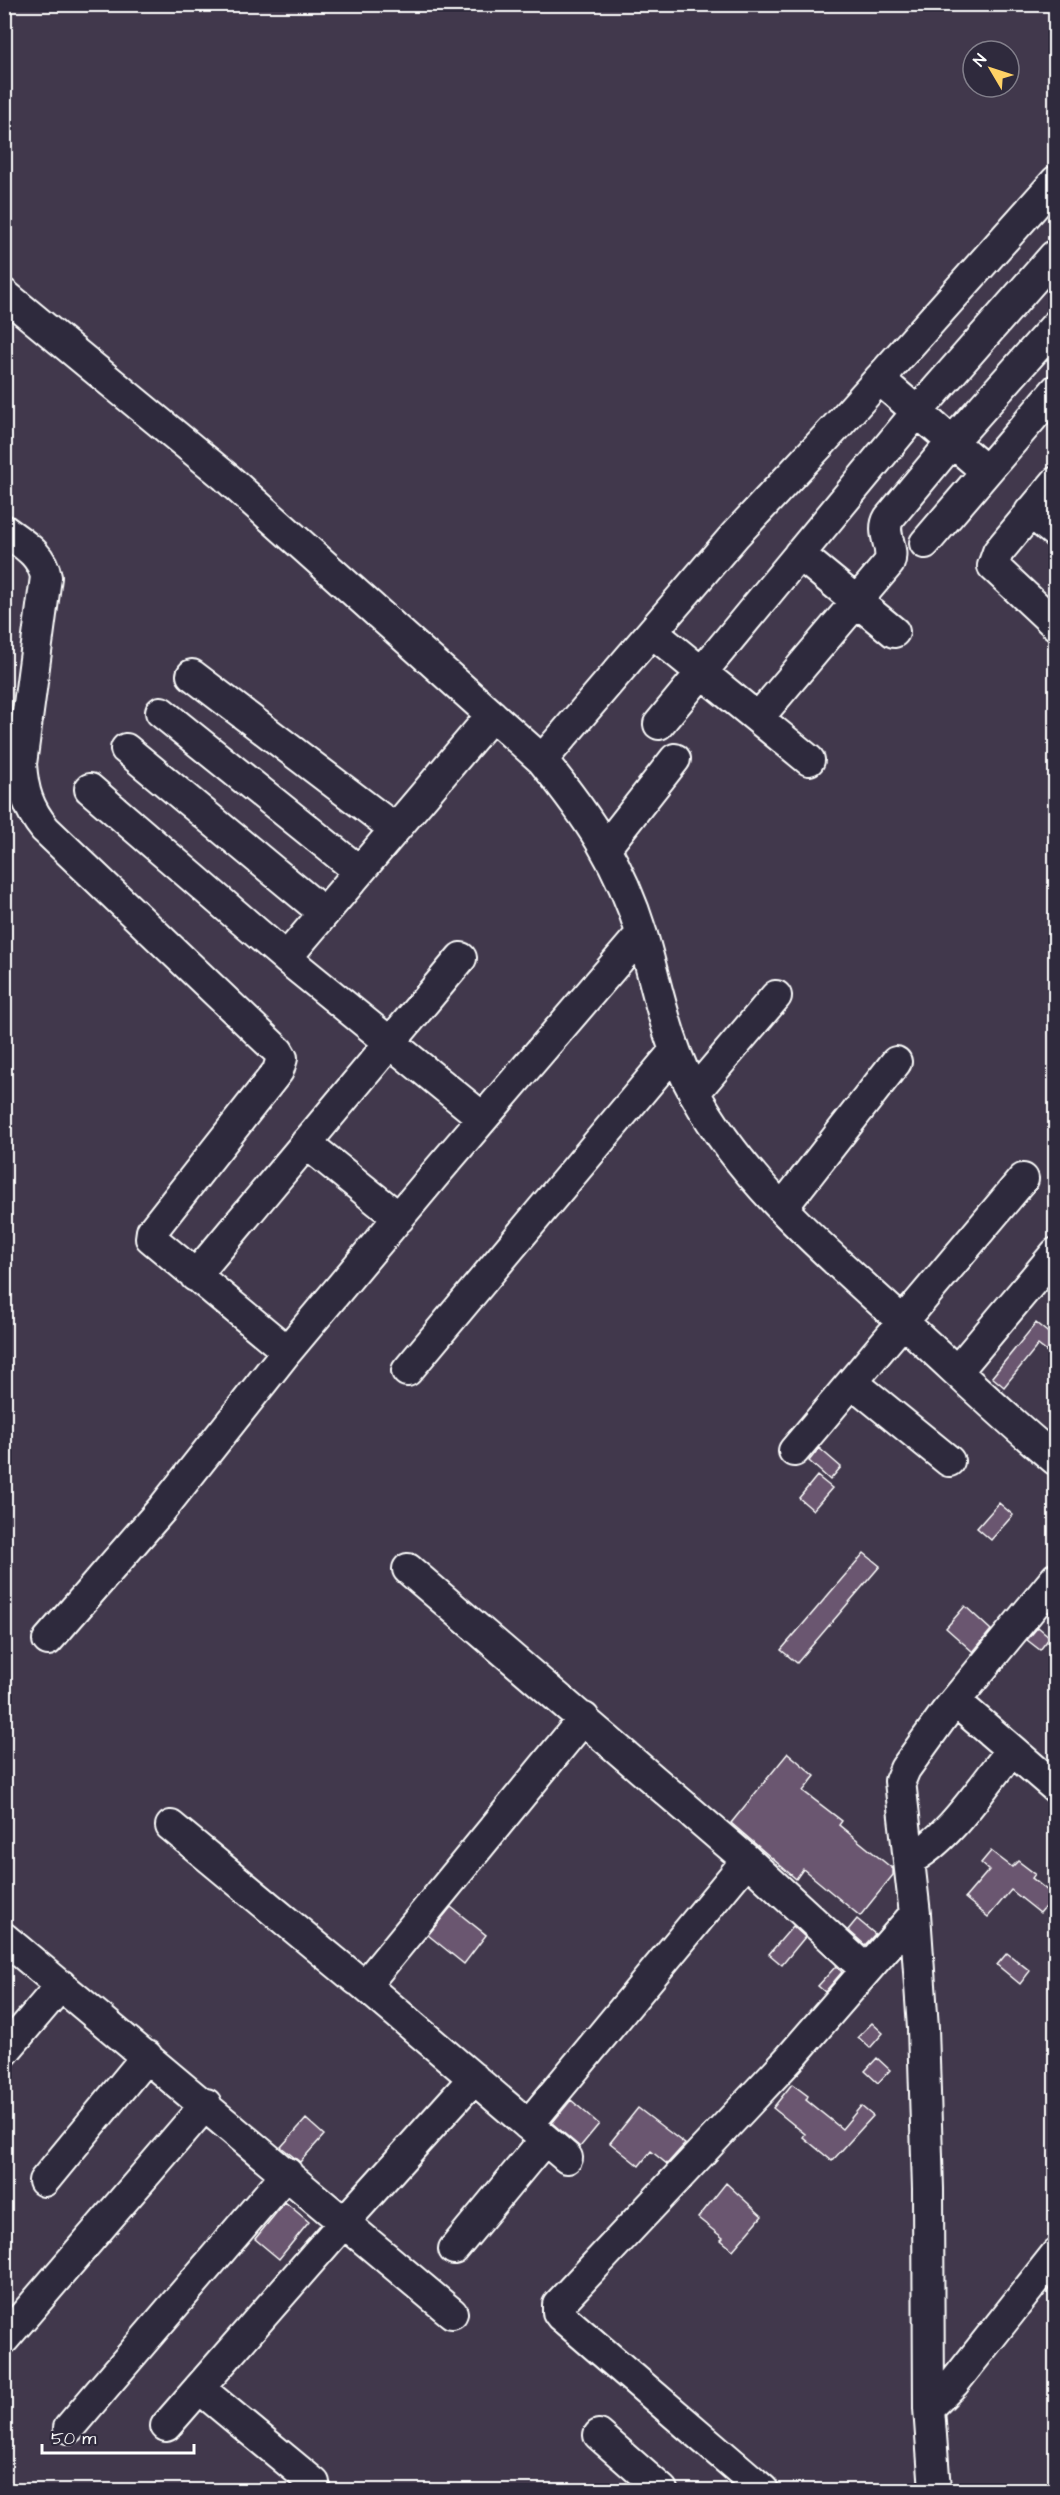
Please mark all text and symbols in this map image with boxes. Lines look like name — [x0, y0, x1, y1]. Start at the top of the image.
north arrow — [961, 39, 1021, 99]
text: N — [968, 49, 992, 71]
scale bar — [42, 2417, 194, 2455]
text: 50 m — [51, 2426, 96, 2451]

